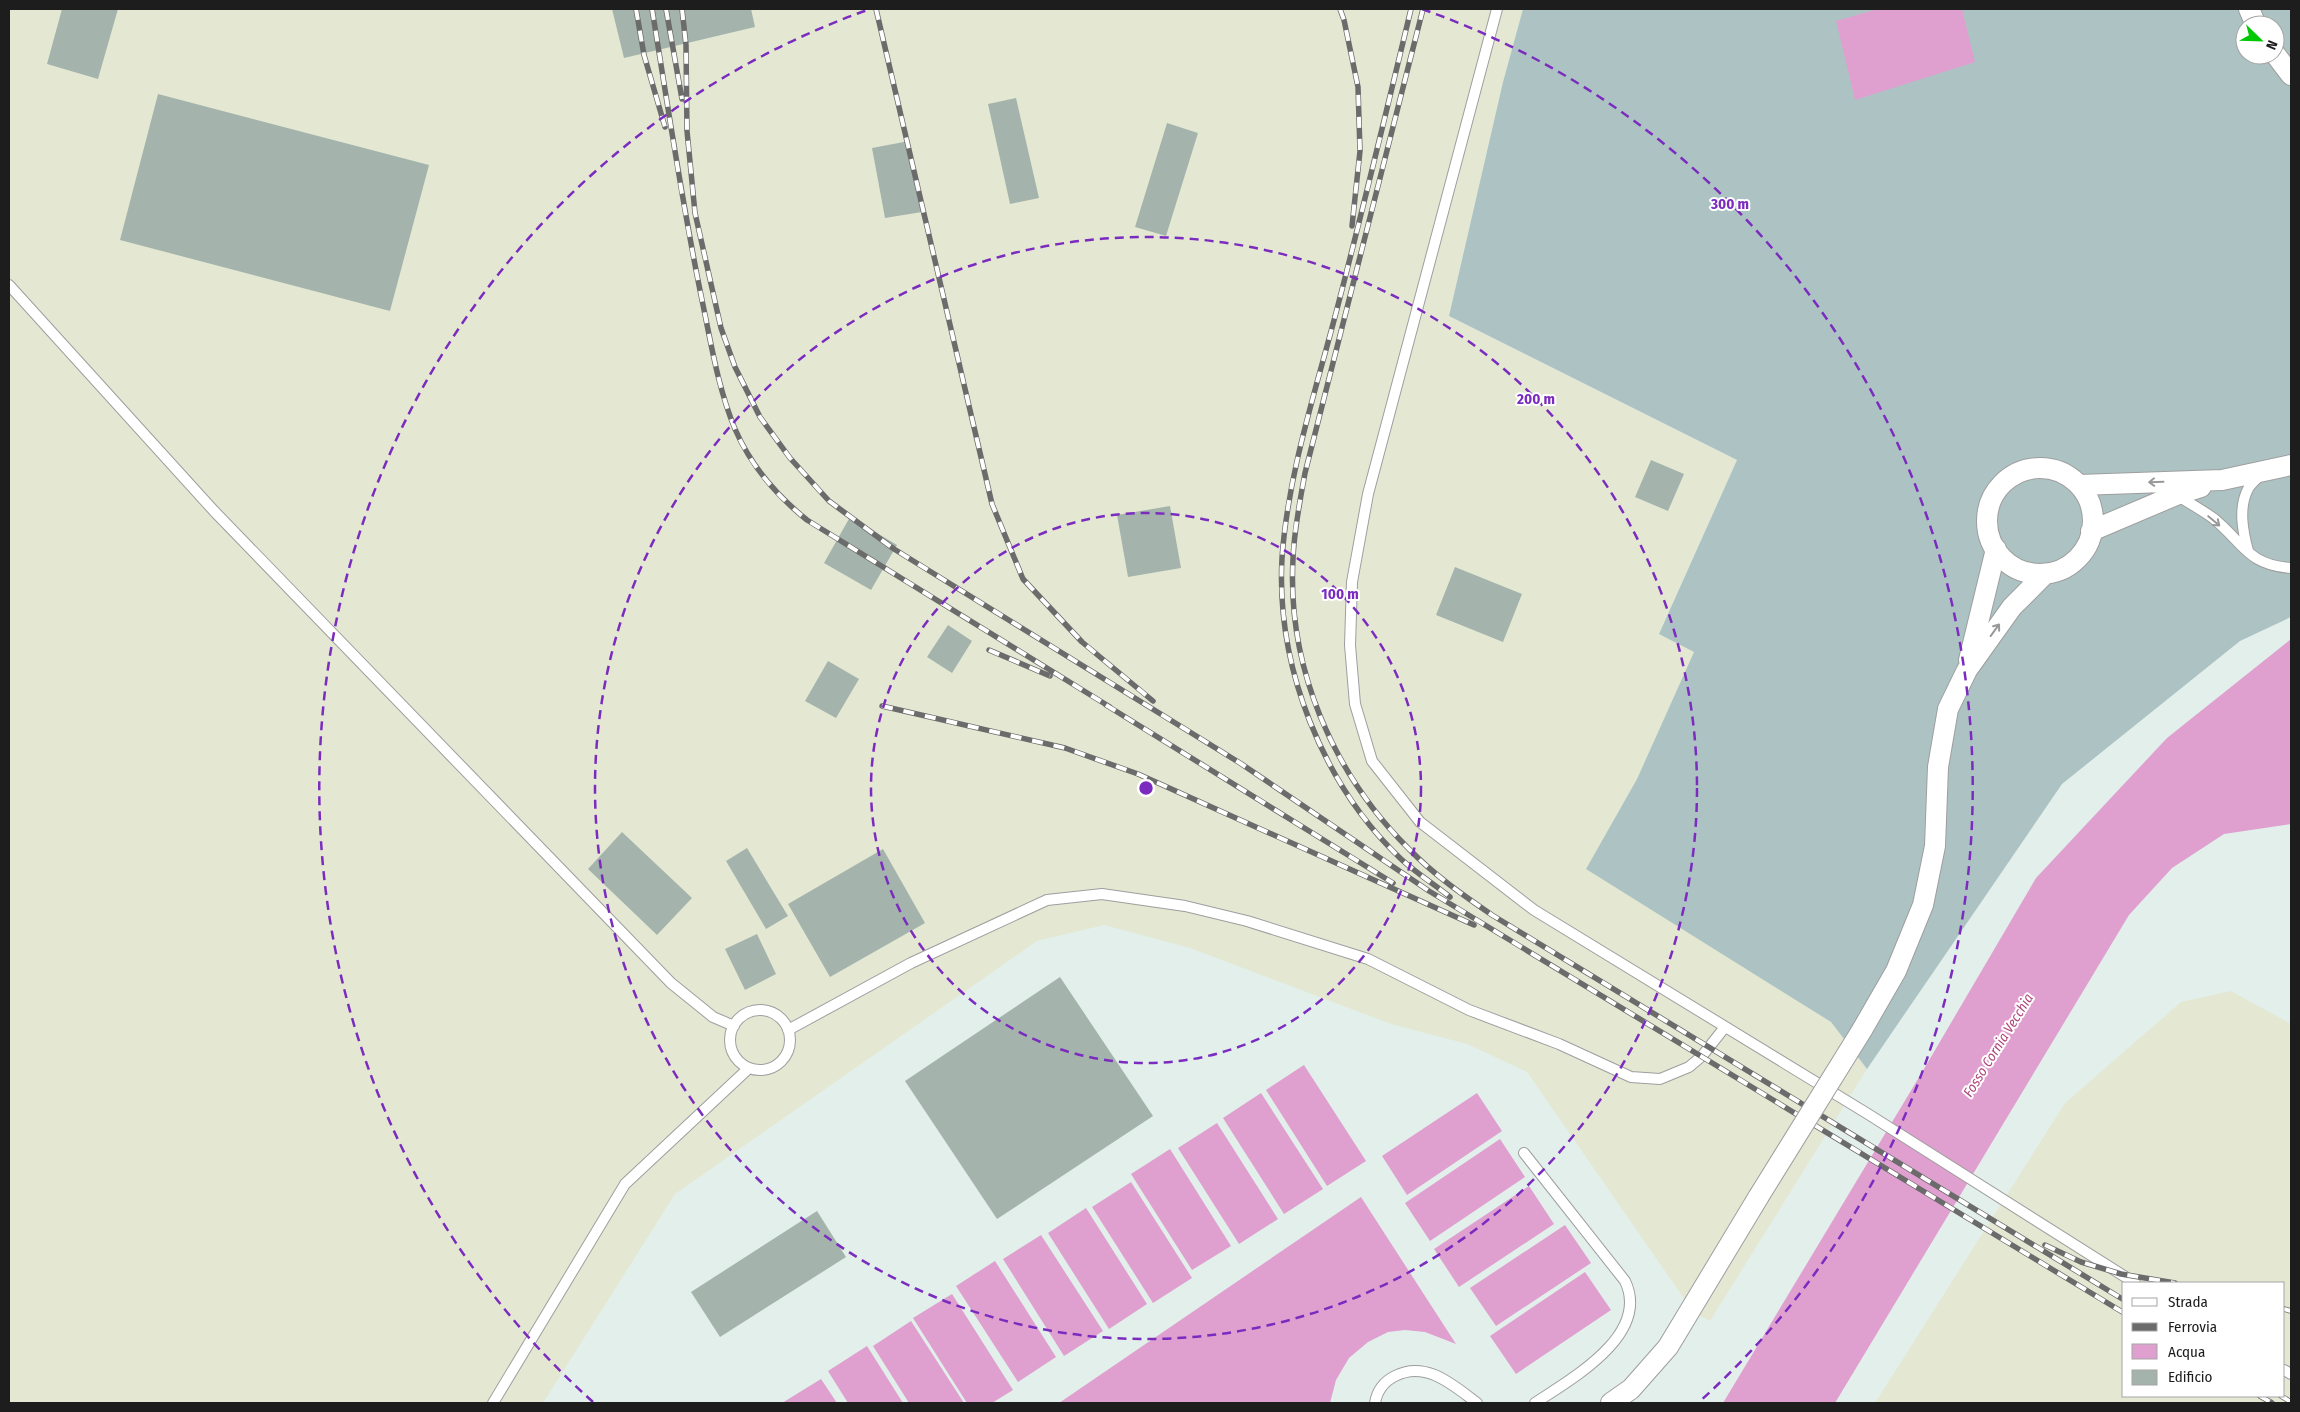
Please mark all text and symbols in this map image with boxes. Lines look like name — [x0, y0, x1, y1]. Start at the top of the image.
north arrow — [2235, 15, 2285, 65]
text: N — [2262, 38, 2281, 52]
text: 300 m — [1710, 195, 1749, 213]
text: 200 m — [1516, 390, 1555, 408]
one-way arrow — [2148, 478, 2164, 487]
one-way arrow — [2208, 515, 2221, 526]
text: 100 m — [1321, 585, 1359, 603]
one-way arrow — [1990, 623, 2000, 637]
centre of rings — [1137, 779, 1155, 797]
water label: Fosso Cornia Vecchia — [1960, 990, 2037, 1100]
legend — [2122, 1282, 2285, 1397]
text: Strada — [2168, 1293, 2208, 1311]
text: Ferrovia — [2168, 1318, 2217, 1336]
text: Acqua — [2168, 1343, 2205, 1361]
text: Edificio — [2168, 1368, 2213, 1386]

